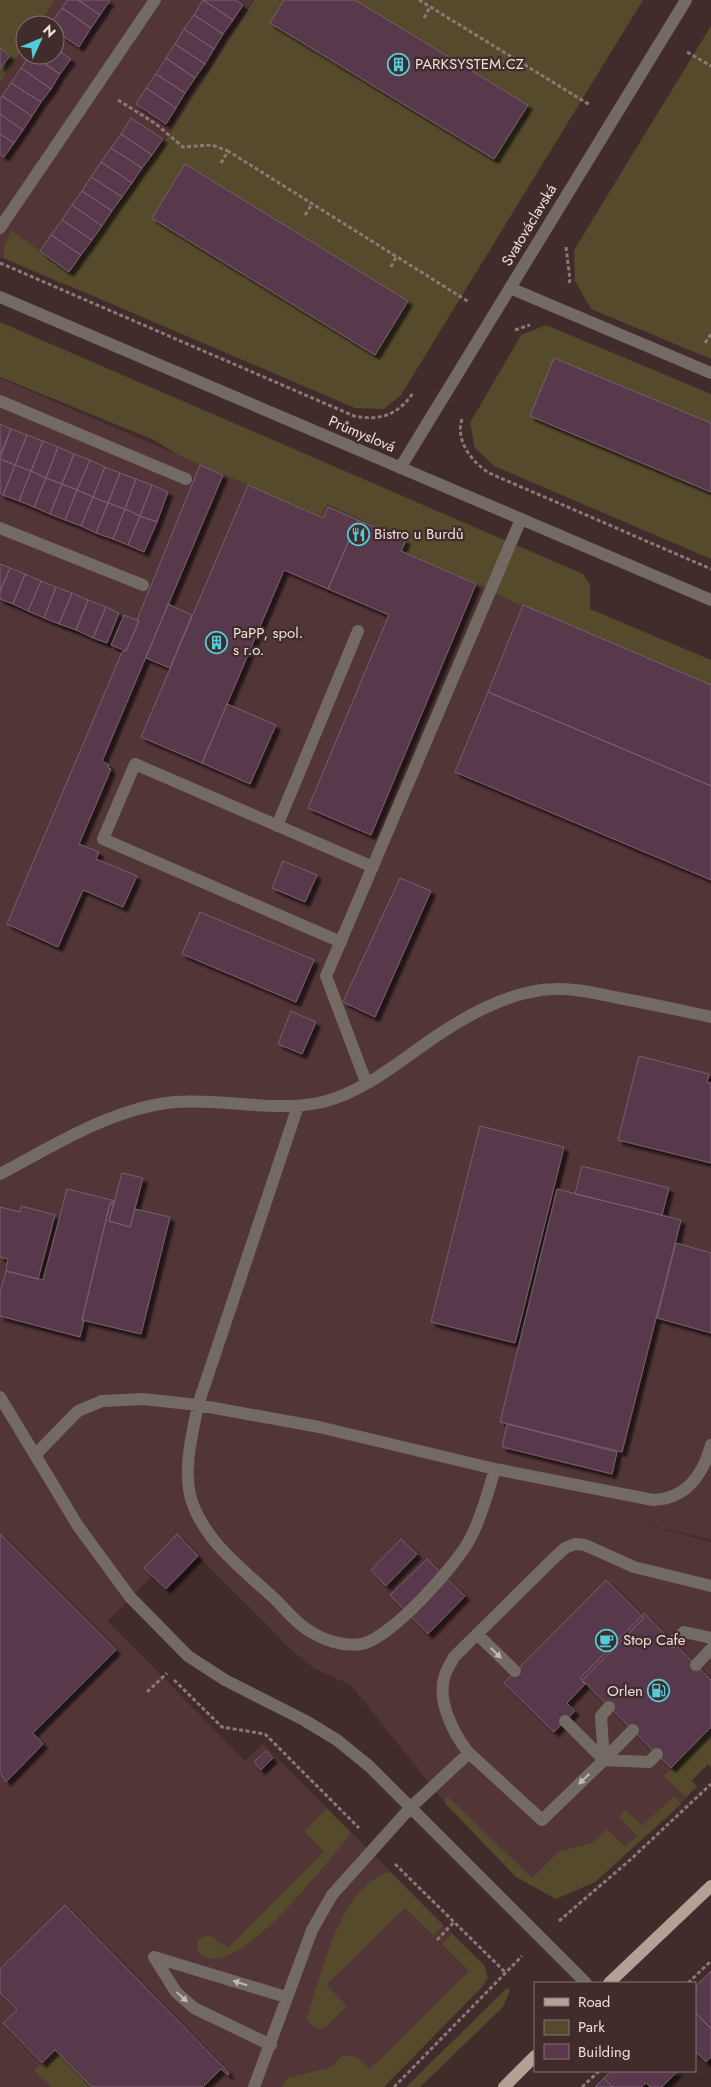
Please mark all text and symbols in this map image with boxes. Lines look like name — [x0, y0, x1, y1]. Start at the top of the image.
north arrow — [15, 15, 65, 65]
text: N — [38, 20, 60, 42]
building icon: PARKSYSTEM.CZ — [387, 52, 411, 76]
place label: PARKSYSTEM.CZ — [415, 53, 524, 75]
street label: Svatováclavská — [496, 180, 562, 270]
street label: Průmyslová — [325, 410, 399, 458]
restaurant icon: Bistro u Burdů — [346, 522, 370, 546]
place label: Bistro u Burdů — [374, 523, 464, 545]
place label: PaPP, spol. s r.o. — [233, 622, 303, 661]
building icon: PaPP, spol. s r.o. — [205, 630, 229, 654]
cafe icon: Stop Cafe — [595, 1628, 619, 1652]
place label: Stop Cafe — [623, 1629, 686, 1651]
one-way arrow — [490, 1646, 502, 1658]
fuel station icon: Orlen — [647, 1679, 671, 1703]
place label: Orlen — [607, 1680, 643, 1702]
one-way arrow — [579, 1773, 591, 1785]
one-way arrow — [232, 1978, 247, 1986]
legend — [534, 1982, 696, 2072]
one-way arrow — [176, 1991, 188, 2003]
text: Road — [578, 1991, 610, 2013]
text: Park — [578, 2016, 605, 2038]
text: Building — [578, 2041, 630, 2063]

